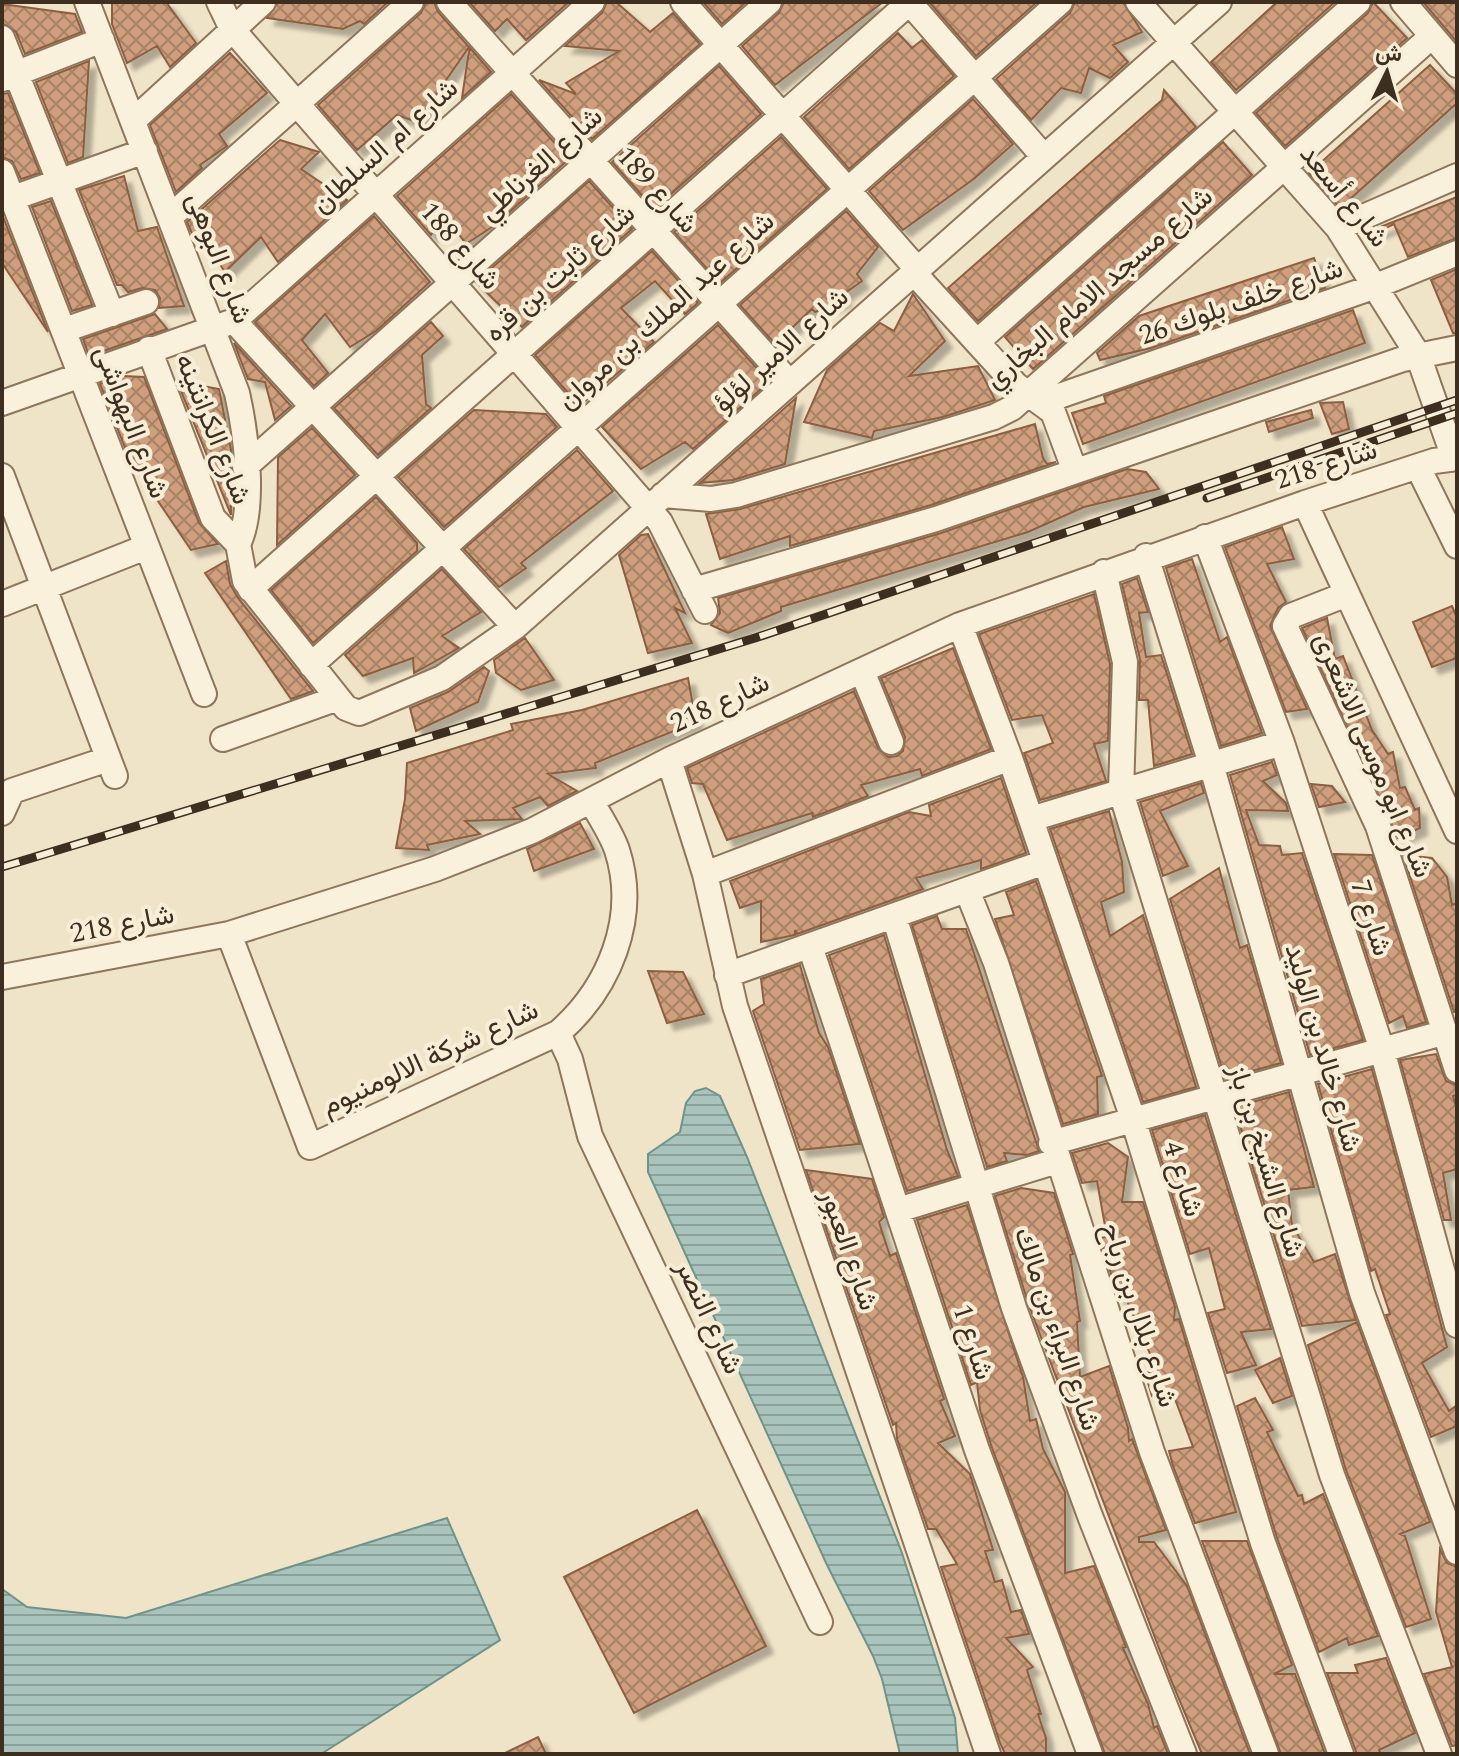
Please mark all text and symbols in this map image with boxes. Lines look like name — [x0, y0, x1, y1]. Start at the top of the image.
north arrow — [1347, 32, 1427, 112]
text: ش — [1374, 36, 1403, 71]
street label: شارع ام السلطان — [302, 68, 468, 224]
street label: شارع الغرناطي — [469, 96, 613, 232]
street label: شارع أسعد — [1289, 135, 1399, 257]
street label: شارع 189 — [606, 136, 708, 244]
street label: شارع مسجد الامام البخاري — [975, 176, 1223, 400]
street label: شارع البوهى — [174, 186, 264, 330]
street label: شارع 188 — [409, 192, 511, 300]
street label: شارع ثابت بن قره — [475, 193, 645, 353]
street label: شارع عبد الملك بن مروان — [548, 201, 784, 421]
street label: شارع خلف بلوك 26 — [1133, 247, 1349, 357]
street label: شارع الامير لؤلؤ — [703, 277, 859, 423]
street label: شارع البهواشى — [82, 339, 180, 505]
street label: شارع الكرانتينه — [163, 347, 263, 511]
street label: شارع 218 — [1269, 428, 1383, 502]
street label: شارع ابو موسى الاشعرى — [1302, 625, 1444, 885]
street label: شارع 218 — [663, 661, 777, 745]
street label: شارع 7 — [1339, 875, 1403, 961]
street label: شارع 218 — [66, 893, 178, 955]
street label: شارع خالد بن الوليد — [1273, 939, 1373, 1157]
street label: شارع شركة الالومنيوم — [314, 989, 546, 1127]
street label: شارع الشيخ بن باز — [1216, 1058, 1316, 1263]
street label: شارع 4 — [1151, 1136, 1215, 1222]
street label: شارع العبور — [808, 1183, 890, 1316]
street label: شارع بلال بن رباح — [1089, 1217, 1189, 1413]
street label: شارع البراء بن مالك — [1002, 1222, 1112, 1436]
street label: شارع النصر — [663, 1252, 754, 1381]
street label: شارع 1 — [941, 1299, 1005, 1385]

